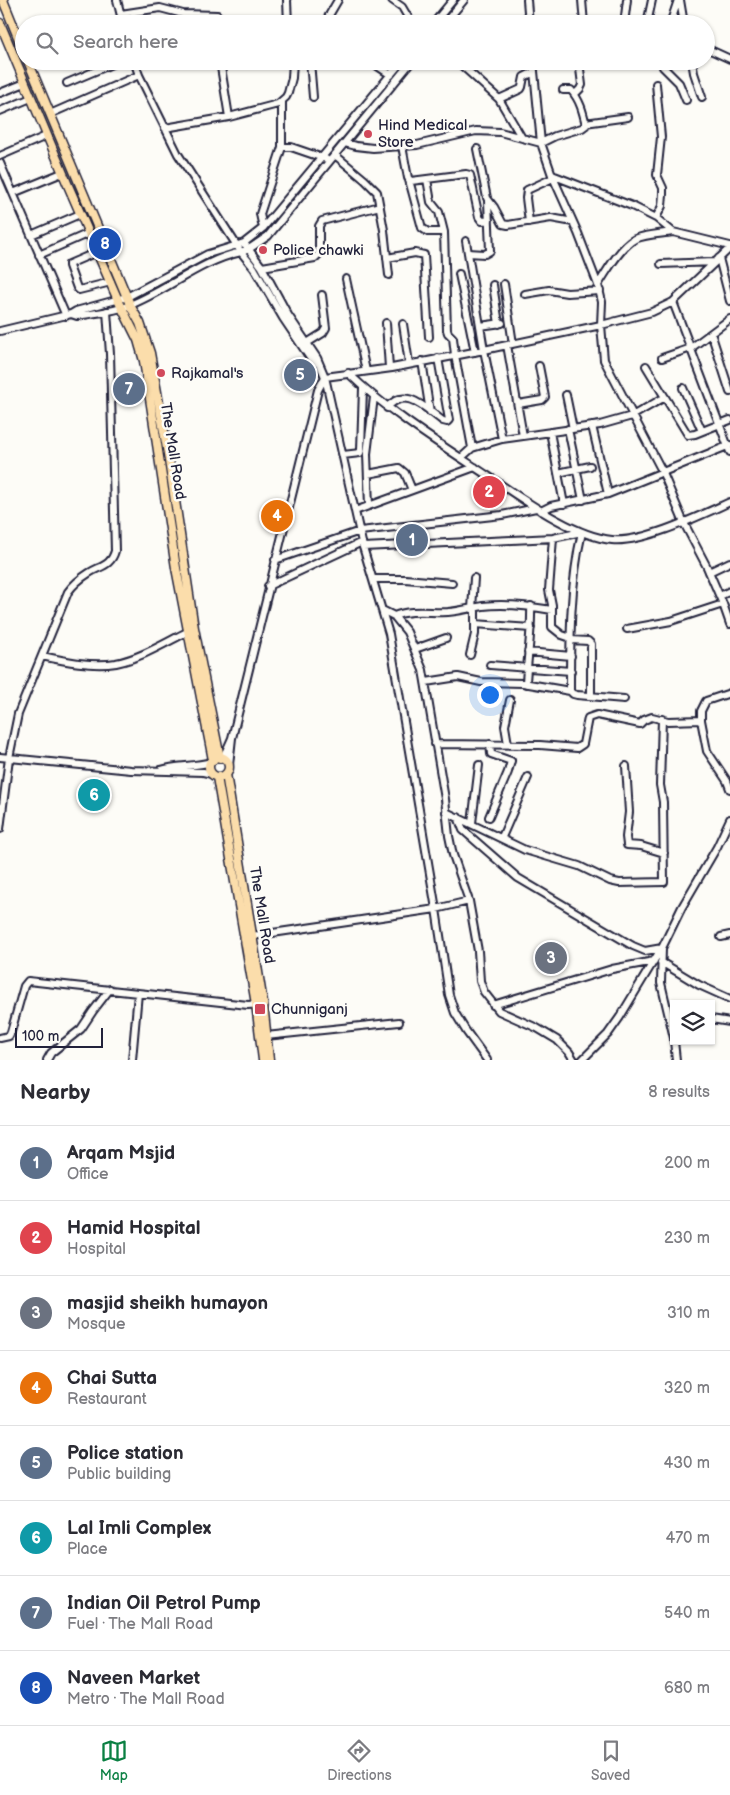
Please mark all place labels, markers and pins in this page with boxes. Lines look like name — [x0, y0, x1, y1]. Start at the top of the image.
place label: Hind Medical Store — [378, 116, 467, 152]
marker: Hind Medical Store — [362, 128, 374, 140]
pin: 8 — [89, 225, 121, 263]
place label: Police chawki — [273, 241, 364, 260]
marker: Police chawki — [257, 244, 269, 256]
pin: 5 — [284, 356, 316, 394]
place label: Rajkamal's — [171, 364, 244, 383]
marker: Rajkamal's — [155, 367, 167, 379]
pin: 7 — [113, 370, 145, 408]
pin: 2 — [473, 473, 505, 511]
pin: 4 — [261, 497, 293, 535]
pin: 1 — [396, 521, 428, 559]
pin: 6 — [78, 776, 110, 814]
pin: 3 — [535, 939, 567, 977]
place label: Chunniganj — [271, 1000, 348, 1019]
marker: Chunniganj — [253, 1002, 267, 1016]

